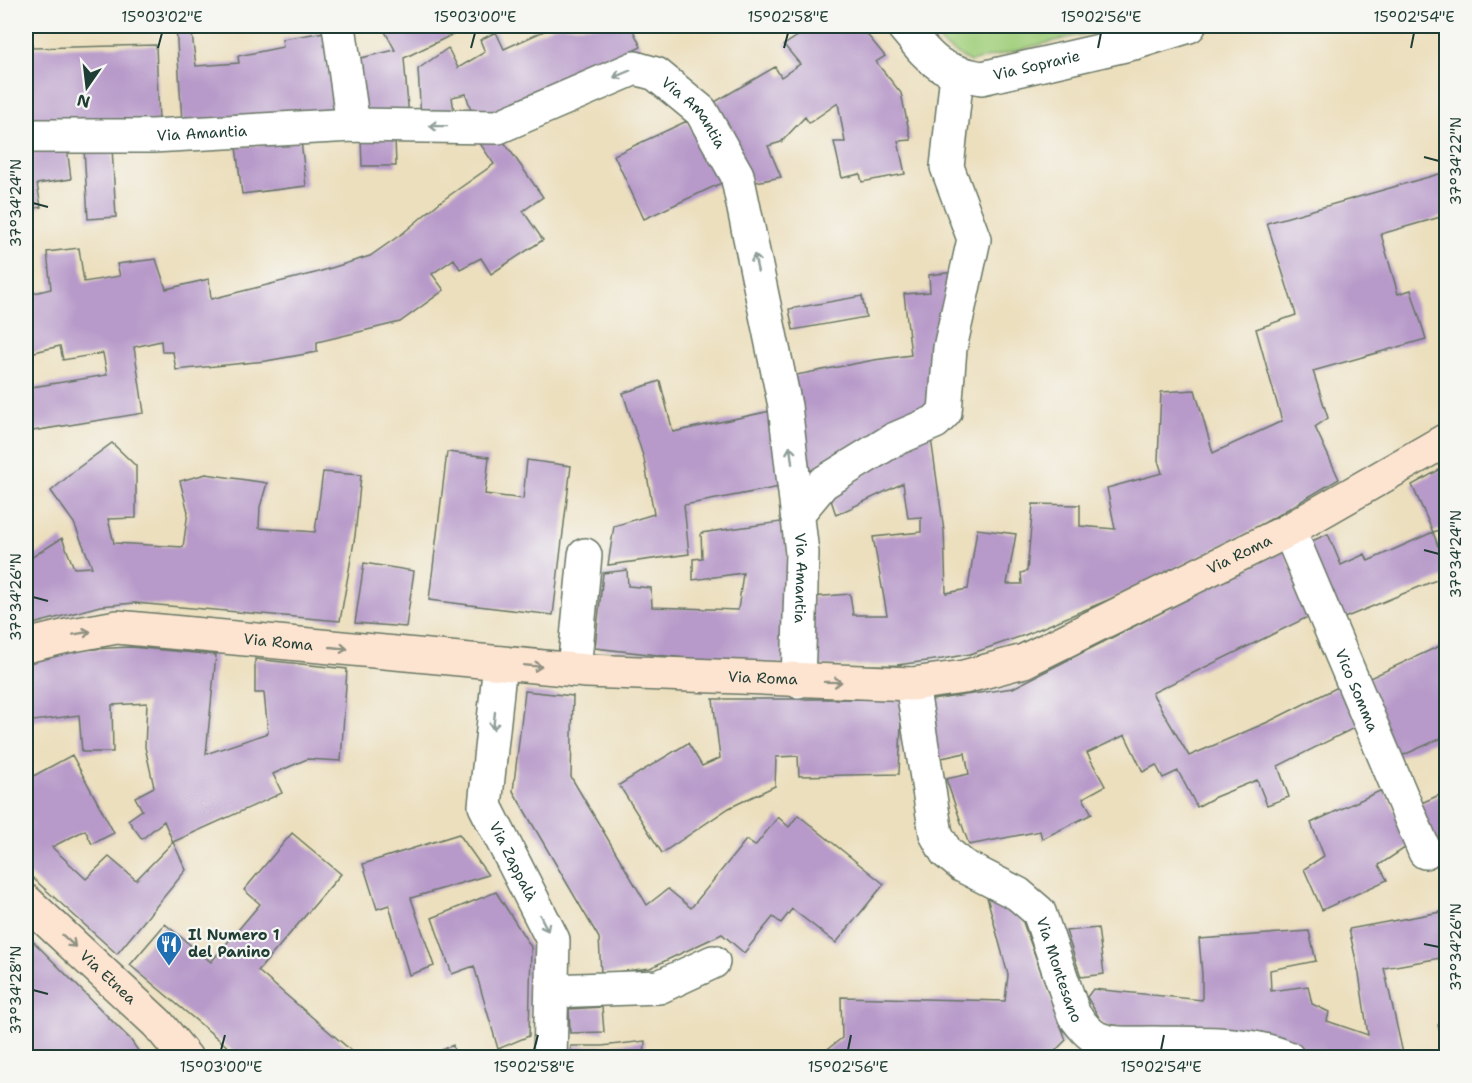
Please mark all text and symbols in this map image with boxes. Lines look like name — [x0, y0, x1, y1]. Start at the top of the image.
text: 15°03'02"E — [121, 7, 203, 27]
text: 15°03'00"E — [434, 7, 516, 27]
text: 15°02'58"E — [747, 7, 829, 27]
text: 15°02'56"E — [1061, 7, 1141, 27]
text: 15°02'54"E — [1373, 7, 1455, 27]
street label: Via Soprarie — [991, 46, 1082, 85]
north arrow — [57, 57, 117, 117]
one-way arrow — [613, 69, 632, 80]
street label: Via Amantia — [657, 72, 730, 153]
text: N — [75, 89, 92, 113]
text: 37°34'22"N — [1446, 117, 1466, 205]
one-way arrow — [428, 120, 448, 132]
street label: Via Amantia — [156, 121, 248, 146]
text: 37°34'24"N — [6, 159, 26, 247]
one-way arrow — [749, 254, 761, 273]
one-way arrow — [785, 446, 796, 465]
text: 37°34'24"N — [1446, 510, 1466, 598]
street label: Via Roma — [1203, 530, 1276, 579]
street label: Via Amantia — [790, 532, 812, 624]
text: 37°34'26"N — [6, 553, 26, 641]
one-way arrow — [72, 627, 92, 638]
street label: Via Roma — [243, 629, 315, 655]
one-way arrow — [329, 643, 348, 654]
street label: Vico Somma — [1330, 646, 1383, 735]
one-way arrow — [523, 661, 543, 672]
street label: Via Roma — [727, 667, 799, 689]
one-way arrow — [822, 676, 842, 687]
one-way arrow — [488, 711, 499, 731]
street label: Via Zappalà — [485, 818, 542, 905]
text: 37°34'26"N — [1446, 903, 1466, 991]
one-way arrow — [539, 913, 550, 931]
street label: Via Montesano — [1031, 914, 1087, 1027]
place label: Il Numero 1 del Panino — [188, 925, 280, 962]
restaurant icon: Il Numero 1 del Panino — [154, 929, 184, 967]
one-way arrow — [61, 934, 76, 948]
text: 37°34'28"N — [6, 946, 26, 1034]
street label: Via Etnea — [75, 946, 141, 1009]
text: 15°03'00"E — [180, 1057, 262, 1077]
text: 15°02'58"E — [493, 1057, 575, 1077]
text: 15°02'56"E — [808, 1057, 888, 1077]
text: 15°02'54"E — [1120, 1057, 1202, 1077]

